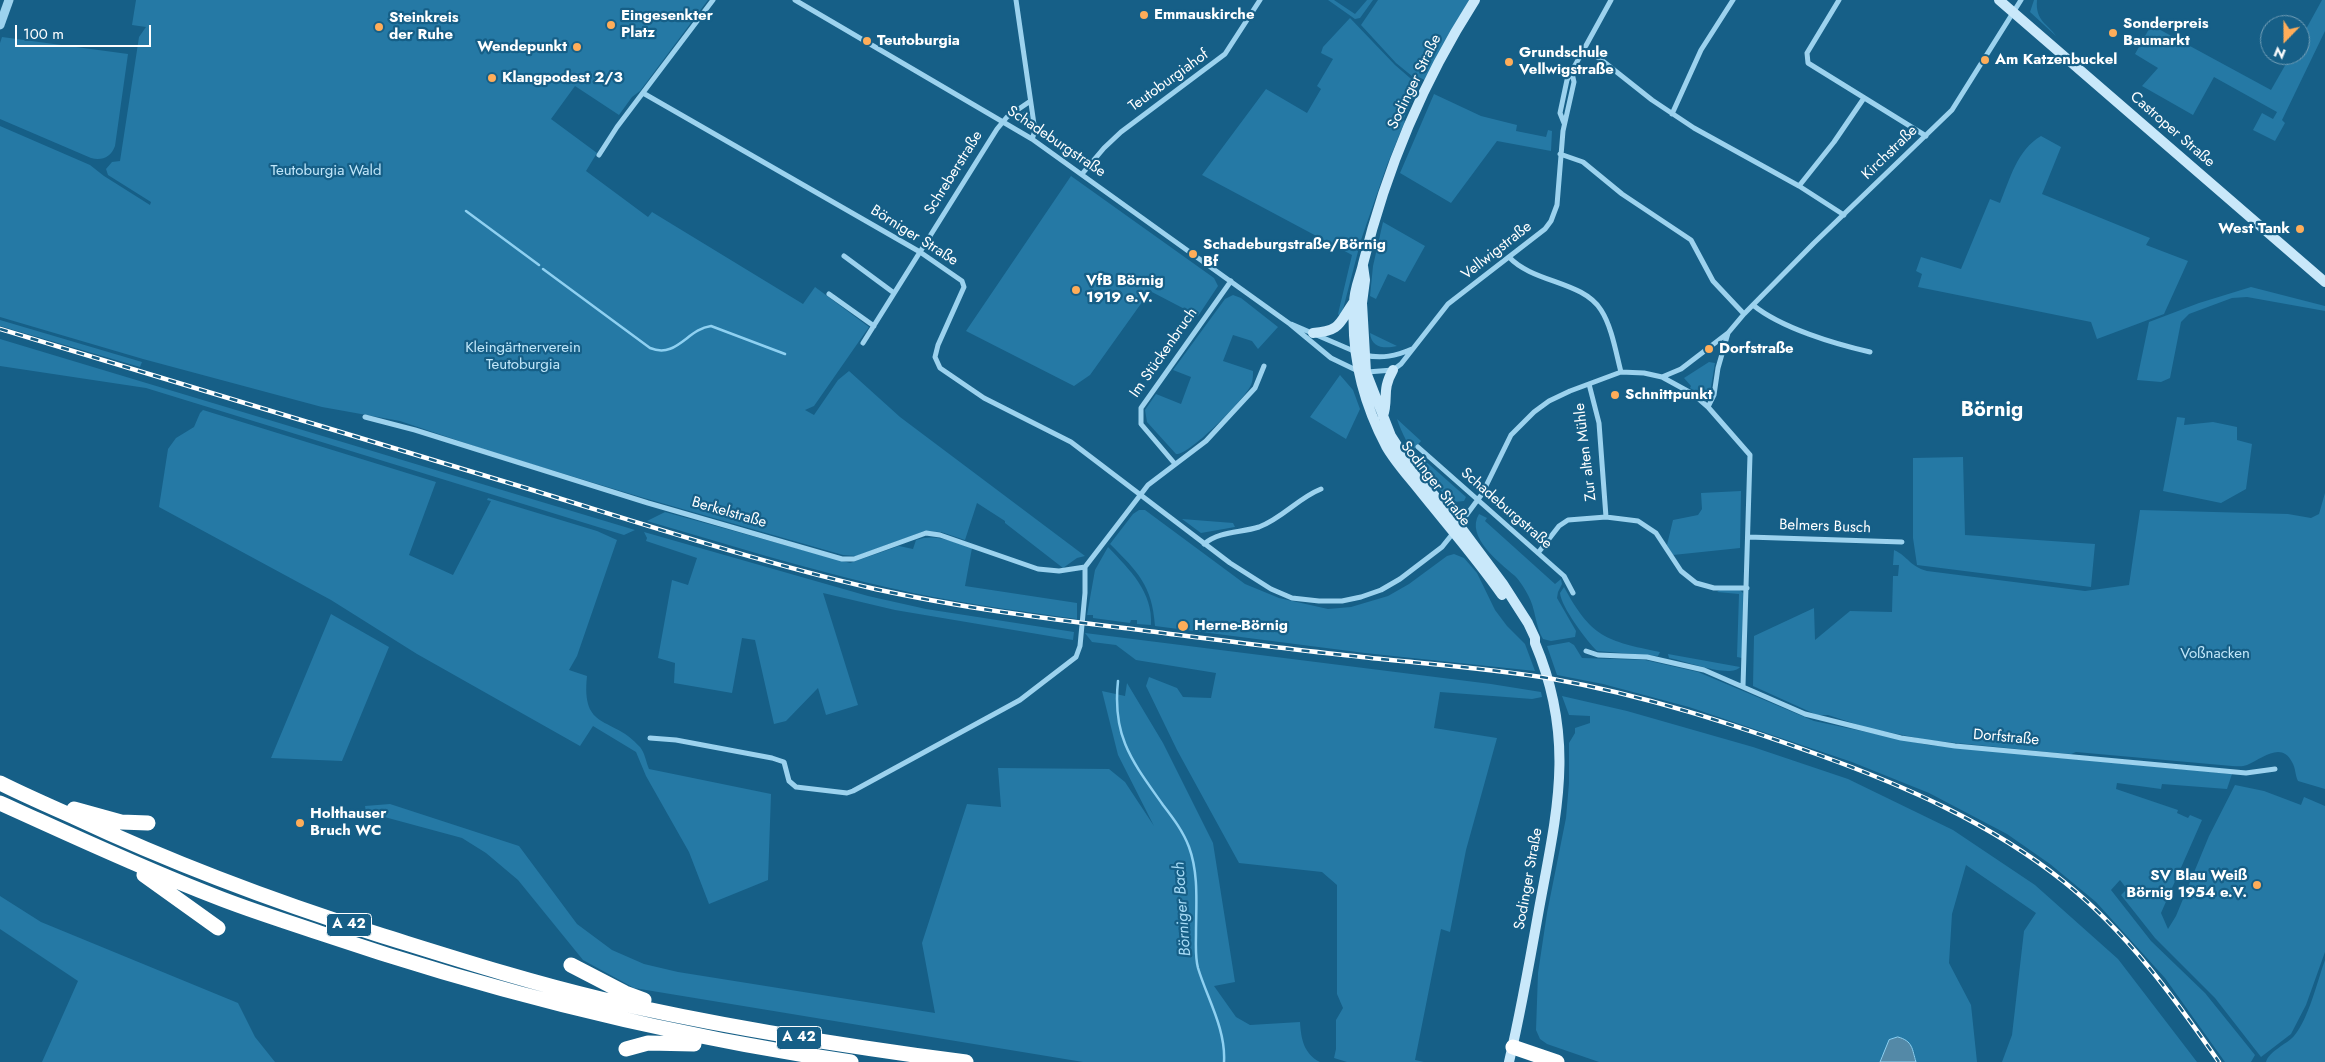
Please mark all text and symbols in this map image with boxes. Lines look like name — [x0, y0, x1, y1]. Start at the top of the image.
place label: Emmauskirche — [1154, 6, 1254, 24]
place label: Eingesenkter Platz — [621, 7, 713, 42]
place label: Steinkreis der Ruhe — [389, 9, 459, 44]
marker: Emmauskirche — [1138, 9, 1150, 21]
scale bar — [18, 15, 154, 47]
place label: Sonderpreis Baumarkt — [2123, 15, 2209, 50]
north arrow — [2260, 15, 2310, 65]
marker: Eingesenkter Platz — [605, 19, 617, 31]
marker: Steinkreis der Ruhe — [373, 21, 385, 33]
text: 100 m — [23, 23, 64, 45]
marker: Sonderpreis Baumarkt — [2107, 27, 2119, 39]
place label: Teutoburgia — [877, 32, 960, 50]
street label: Sodinger Straße — [1384, 32, 1446, 132]
marker: Teutoburgia — [861, 35, 873, 47]
place label: Wendepunkt — [477, 38, 567, 56]
marker: Wendepunkt — [571, 41, 583, 53]
text: N — [2271, 42, 2289, 64]
place label: Grundschule Vellwigstraße — [1519, 44, 1614, 79]
street label: Teutoburgiahof — [1126, 46, 1212, 116]
place label: Am Katzenbuckel — [1995, 51, 2117, 69]
marker: Am Katzenbuckel — [1979, 54, 1991, 66]
marker: Grundschule Vellwigstraße — [1503, 56, 1515, 68]
place label: Klangpodest 2/3 — [502, 69, 623, 87]
marker: Klangpodest 2/3 — [486, 72, 498, 84]
street label: Castroper Straße — [2126, 88, 2218, 172]
street label: Schadeburgstraße — [1003, 102, 1109, 182]
street label: Kirchstraße — [1858, 122, 1922, 184]
street label: Schreberstraße — [921, 128, 987, 218]
park label: Teutoburgia Wald — [271, 162, 381, 180]
street label: Börniger Straße — [867, 202, 961, 270]
street label: Vellwigstraße — [1458, 218, 1536, 284]
place label: West Tank — [2218, 220, 2290, 238]
marker: West Tank — [2294, 223, 2306, 235]
place label: Schadeburgstraße/Börnig Bf — [1203, 236, 1386, 271]
marker: Schadeburgstraße/Börnig Bf — [1187, 248, 1199, 260]
place label: VfB Börnig 1919 e.V. — [1086, 272, 1164, 307]
marker: VfB Börnig 1919 e.V. — [1070, 284, 1082, 296]
street label: Im Stückenbruch — [1126, 305, 1202, 401]
park label: Kleingärtnerverein Teutoburgia — [465, 339, 581, 374]
place label: Dorfstraße — [1719, 340, 1794, 358]
marker: Dorfstraße — [1703, 343, 1715, 355]
place label: Schnittpunkt — [1625, 386, 1713, 404]
marker: Schnittpunkt — [1609, 389, 1621, 401]
district label: Börnig — [1961, 399, 2023, 423]
street label: Zur alten Mühle — [1571, 402, 1601, 502]
street label: Sodinger Straße — [1396, 438, 1474, 530]
street label: Schadeburgstraße — [1457, 465, 1555, 553]
street label: Berkelstraße — [690, 494, 768, 532]
street label: Belmers Busch — [1779, 516, 1871, 538]
place label: Herne-Börnig — [1194, 617, 1288, 635]
marker: Herne-Börnig — [1176, 619, 1190, 633]
park label: Voßnacken — [2180, 645, 2250, 663]
street label: Dorfstraße — [1972, 726, 2040, 750]
place label: Holthauser Bruch WC — [310, 805, 386, 840]
marker: Holthauser Bruch WC — [294, 817, 306, 829]
street label: Sodinger Straße — [1511, 827, 1547, 931]
water label: Börniger Bach — [1170, 861, 1196, 957]
place label: SV Blau Weiß Börnig 1954 e.V. — [2126, 867, 2247, 902]
marker: SV Blau Weiß Börnig 1954 e.V. — [2251, 879, 2263, 891]
road number: A 42 — [326, 914, 372, 936]
road number: A 42 — [776, 1026, 822, 1050]

